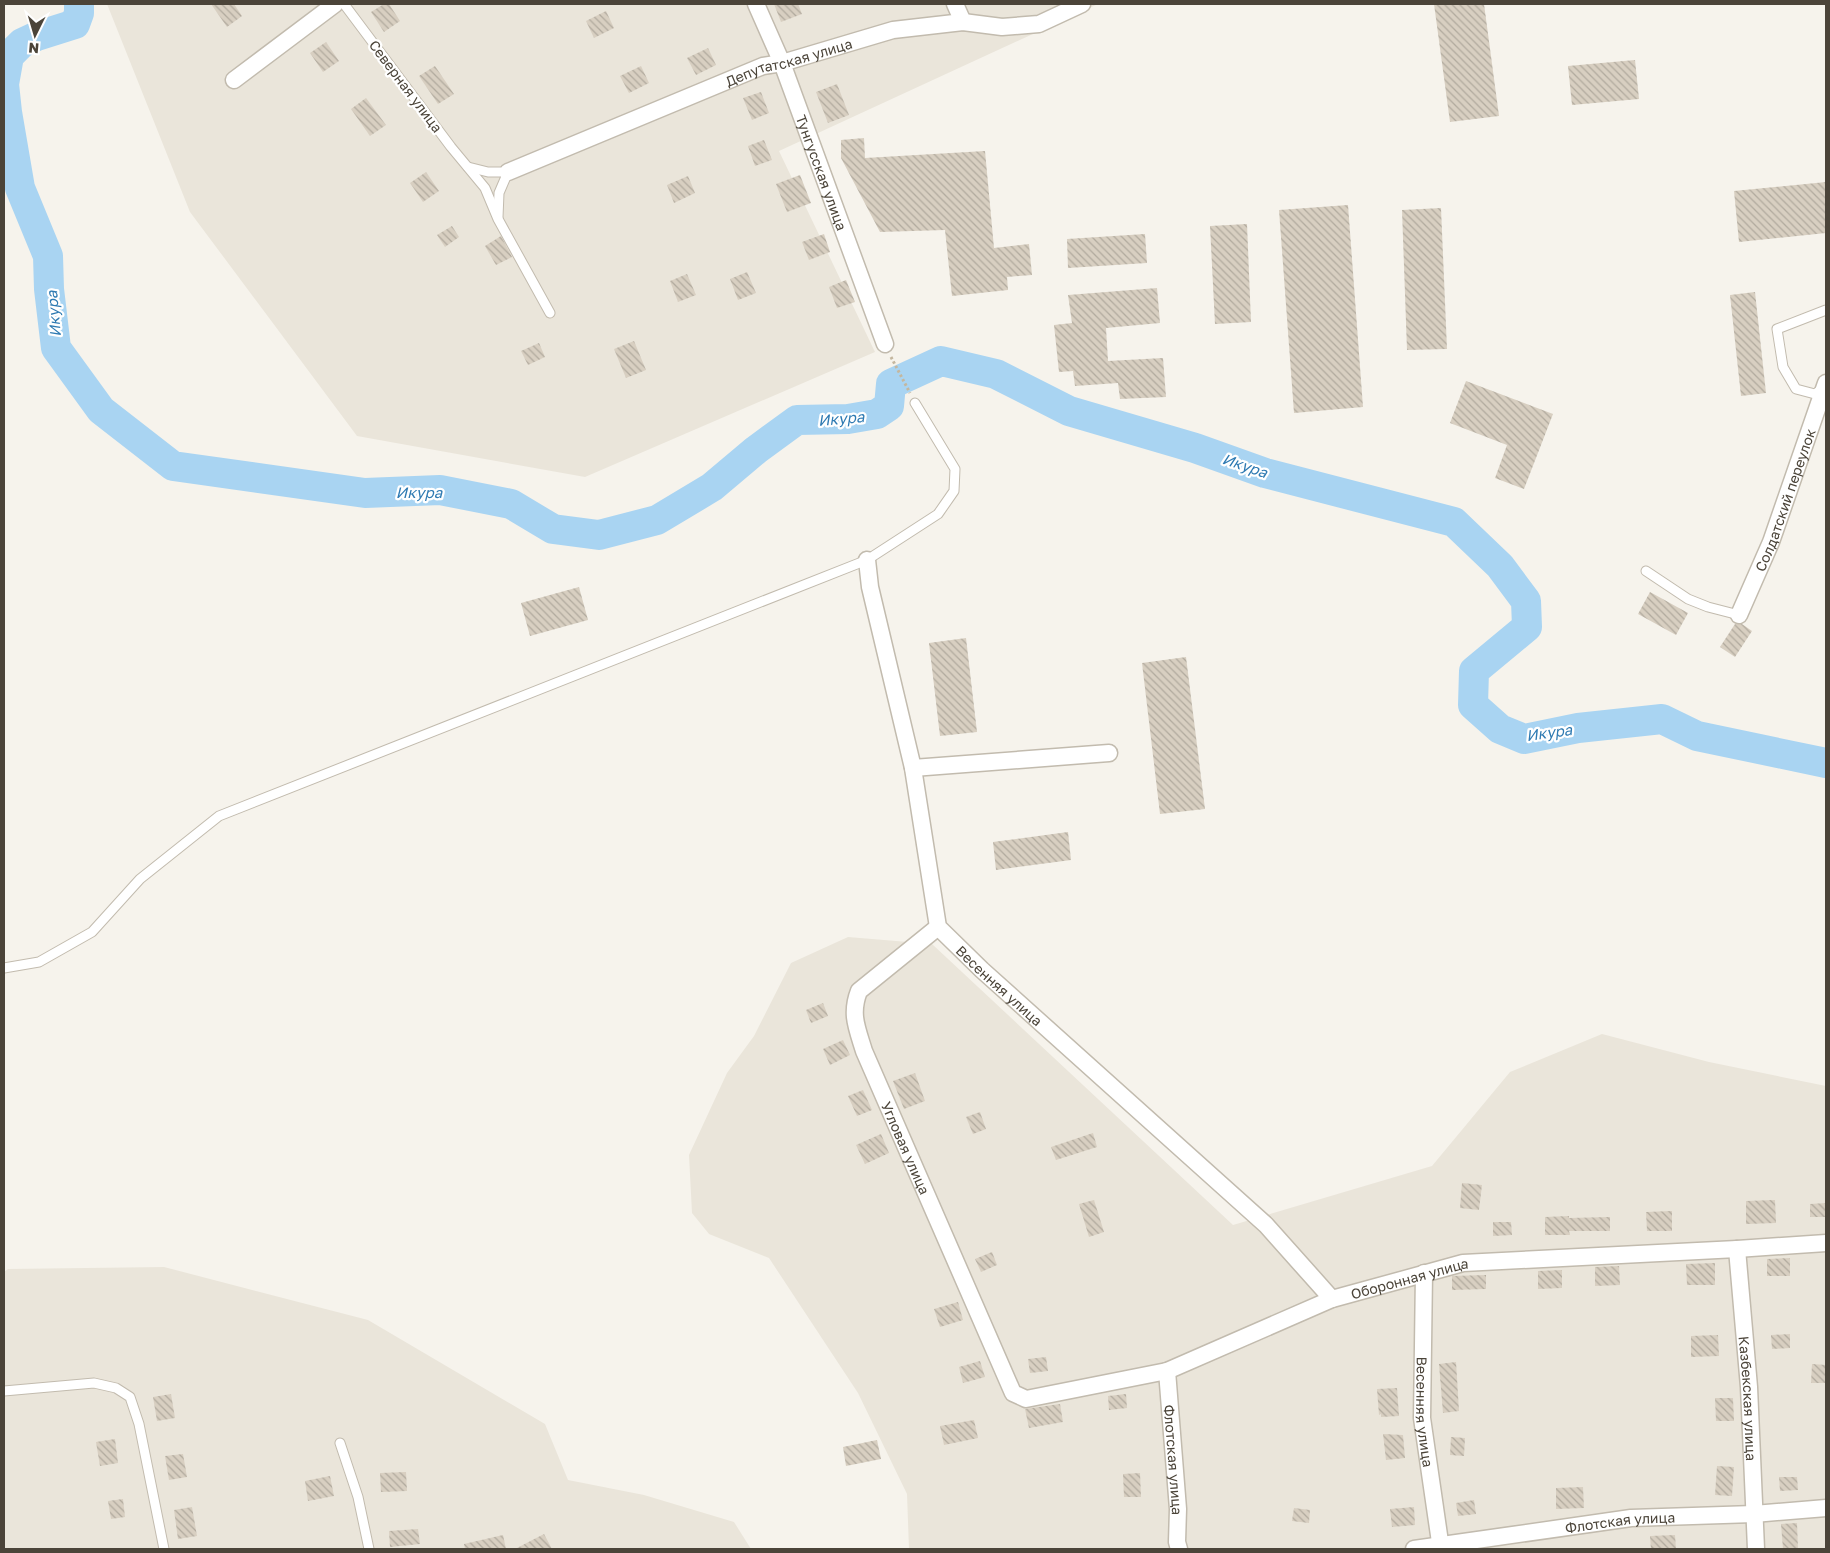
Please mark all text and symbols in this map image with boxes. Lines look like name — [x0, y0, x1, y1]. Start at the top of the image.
north arrow — [10, 10, 60, 60]
street label: Депутатская улица — [723, 34, 854, 89]
street label: Северная улица — [366, 36, 446, 136]
text: N — [28, 40, 40, 57]
street label: Тунгусская улица — [793, 112, 851, 233]
water label: Икура — [42, 290, 65, 338]
water label: Икура — [817, 407, 865, 430]
street label: Солдатский переулок — [1751, 426, 1818, 574]
water label: Икура — [1220, 449, 1270, 482]
water label: Икура — [396, 483, 443, 502]
water label: Икура — [1525, 720, 1574, 745]
street label: Весенняя улица — [953, 941, 1046, 1029]
street label: Угловая улица — [878, 1099, 934, 1197]
street label: Оборонная улица — [1349, 1254, 1469, 1302]
street label: Казбекская улица — [1736, 1335, 1761, 1461]
street label: Весенняя улица — [1413, 1356, 1438, 1468]
street label: Флотская улица — [1161, 1404, 1187, 1515]
street label: Флотская улица — [1564, 1508, 1675, 1536]

